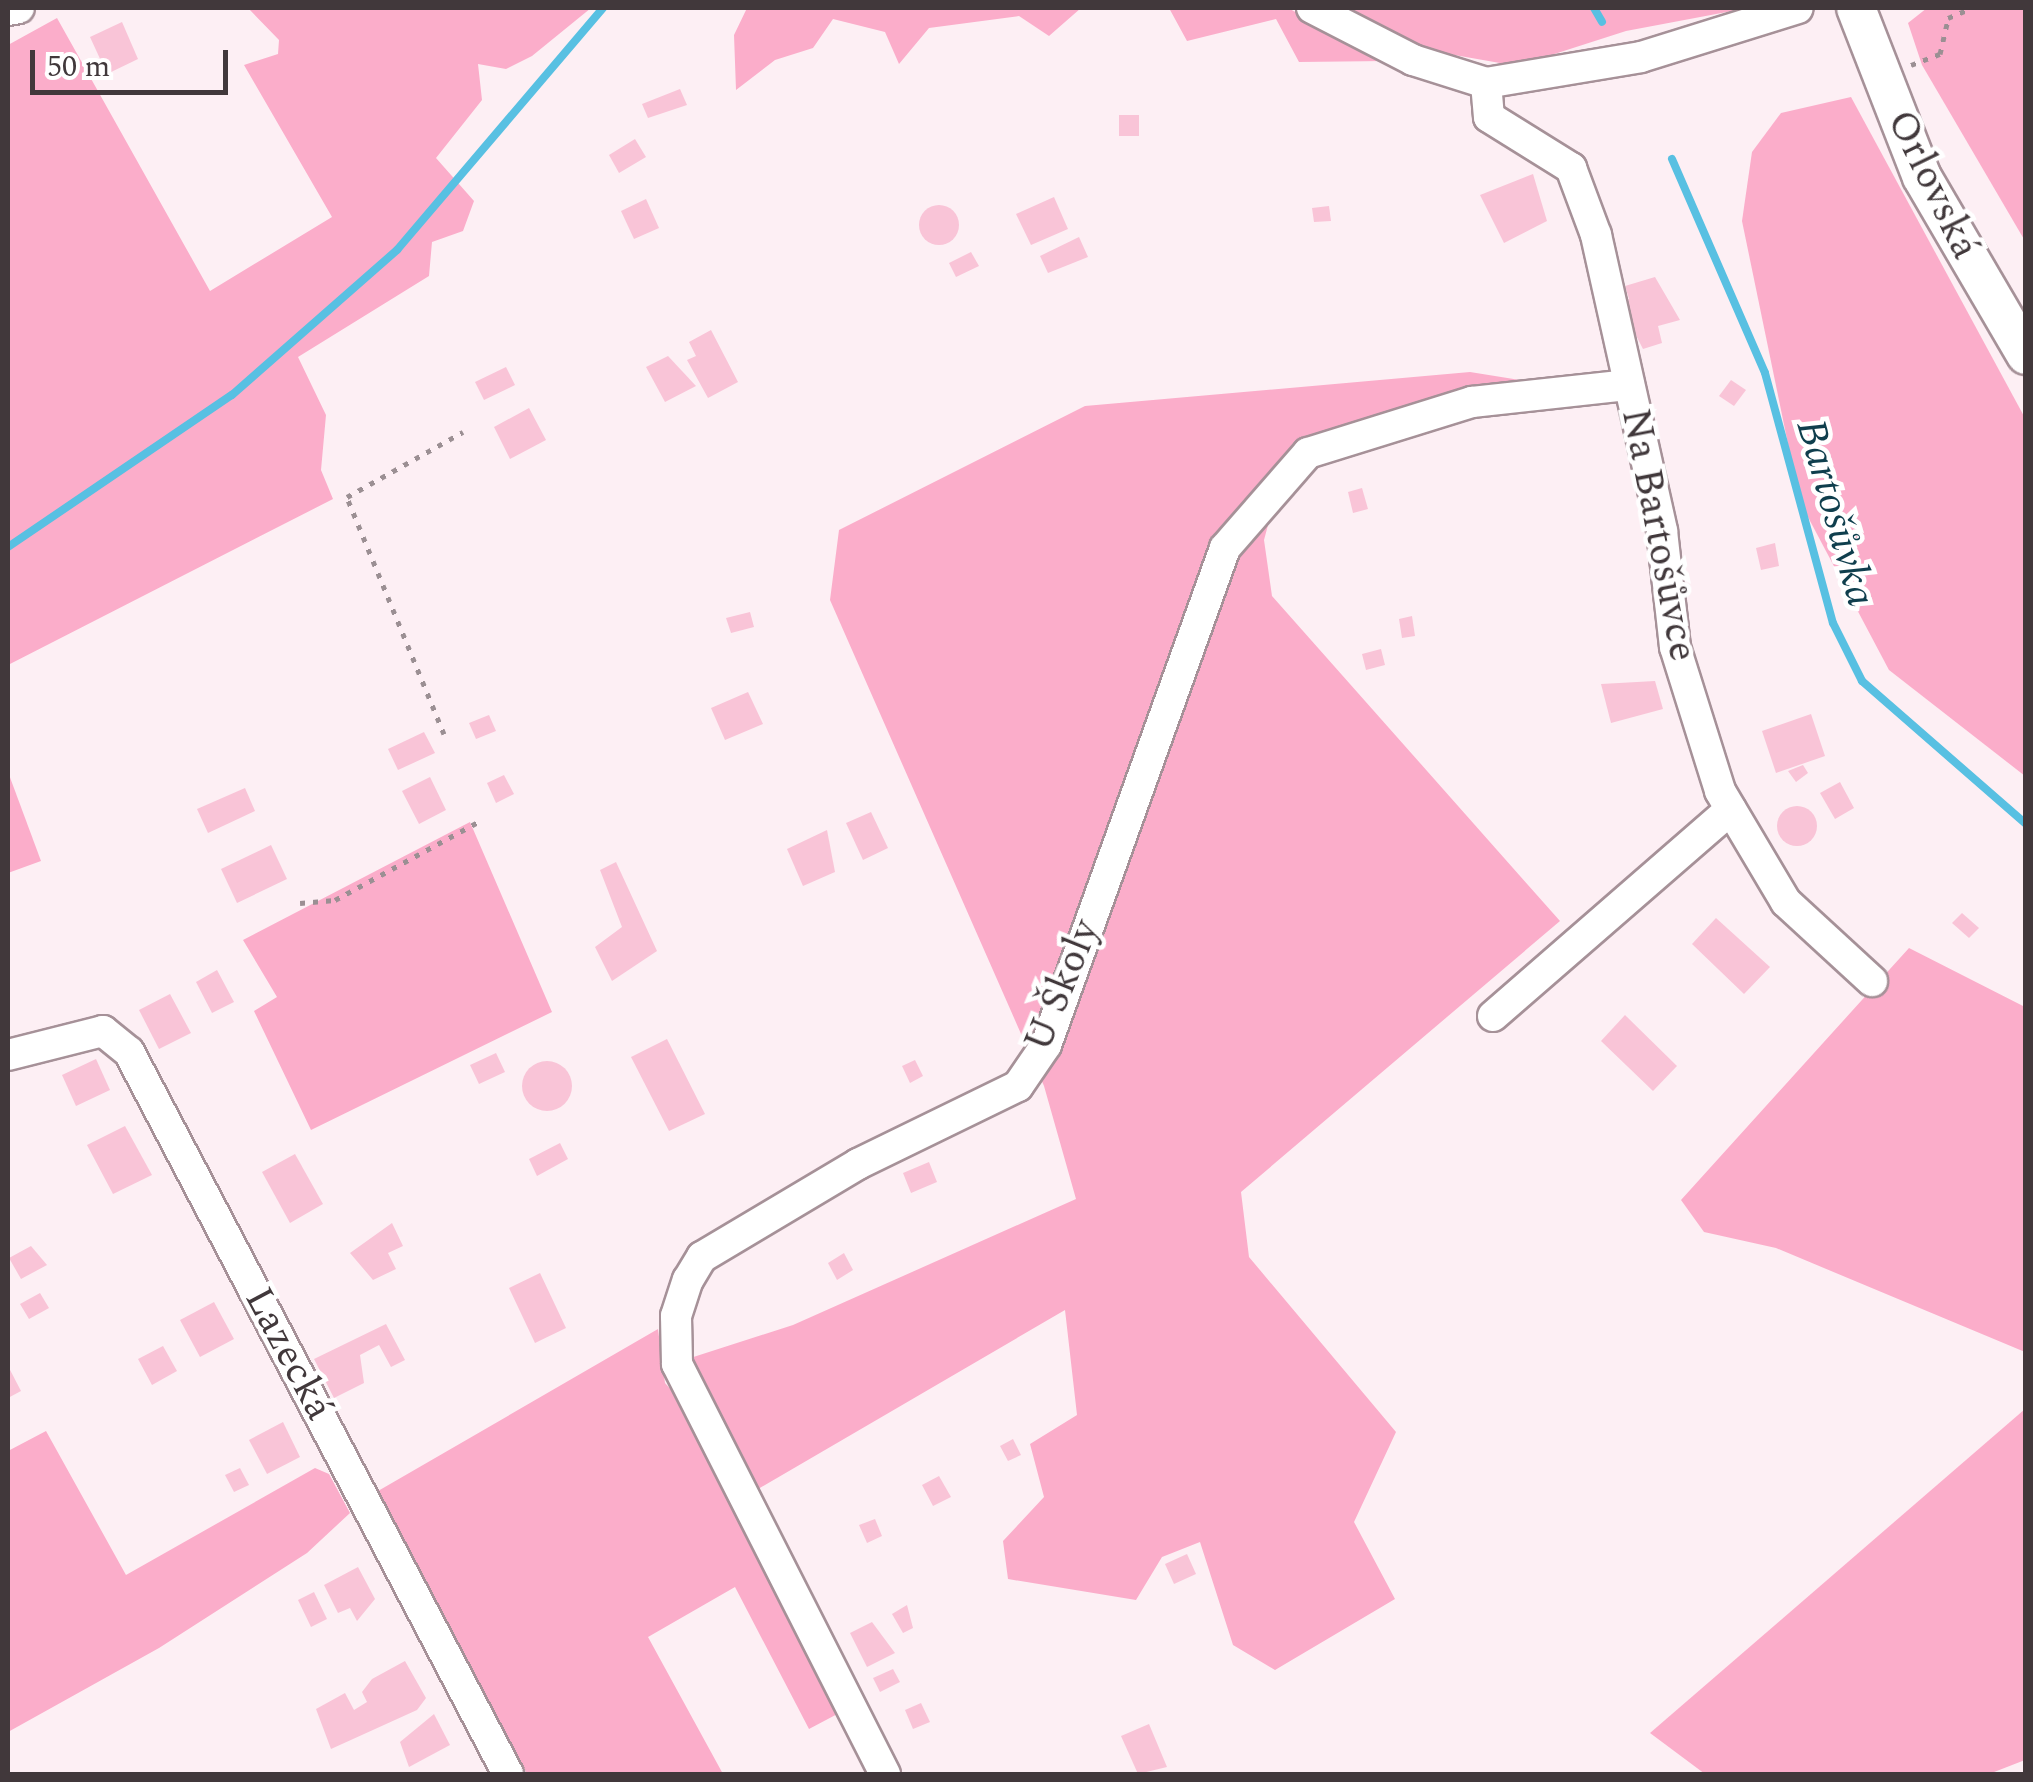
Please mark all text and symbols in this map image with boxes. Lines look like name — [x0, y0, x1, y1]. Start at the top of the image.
scale bar — [35, 30, 232, 92]
text: 50 m — [47, 44, 110, 90]
street label: Orlovská — [1876, 103, 1988, 267]
street label: Na Bartošůvce — [1610, 405, 1706, 665]
water label: Bartošůvka — [1784, 414, 1886, 612]
street label: U Školy — [1015, 913, 1111, 1059]
street label: Lazecká — [233, 1280, 343, 1428]

